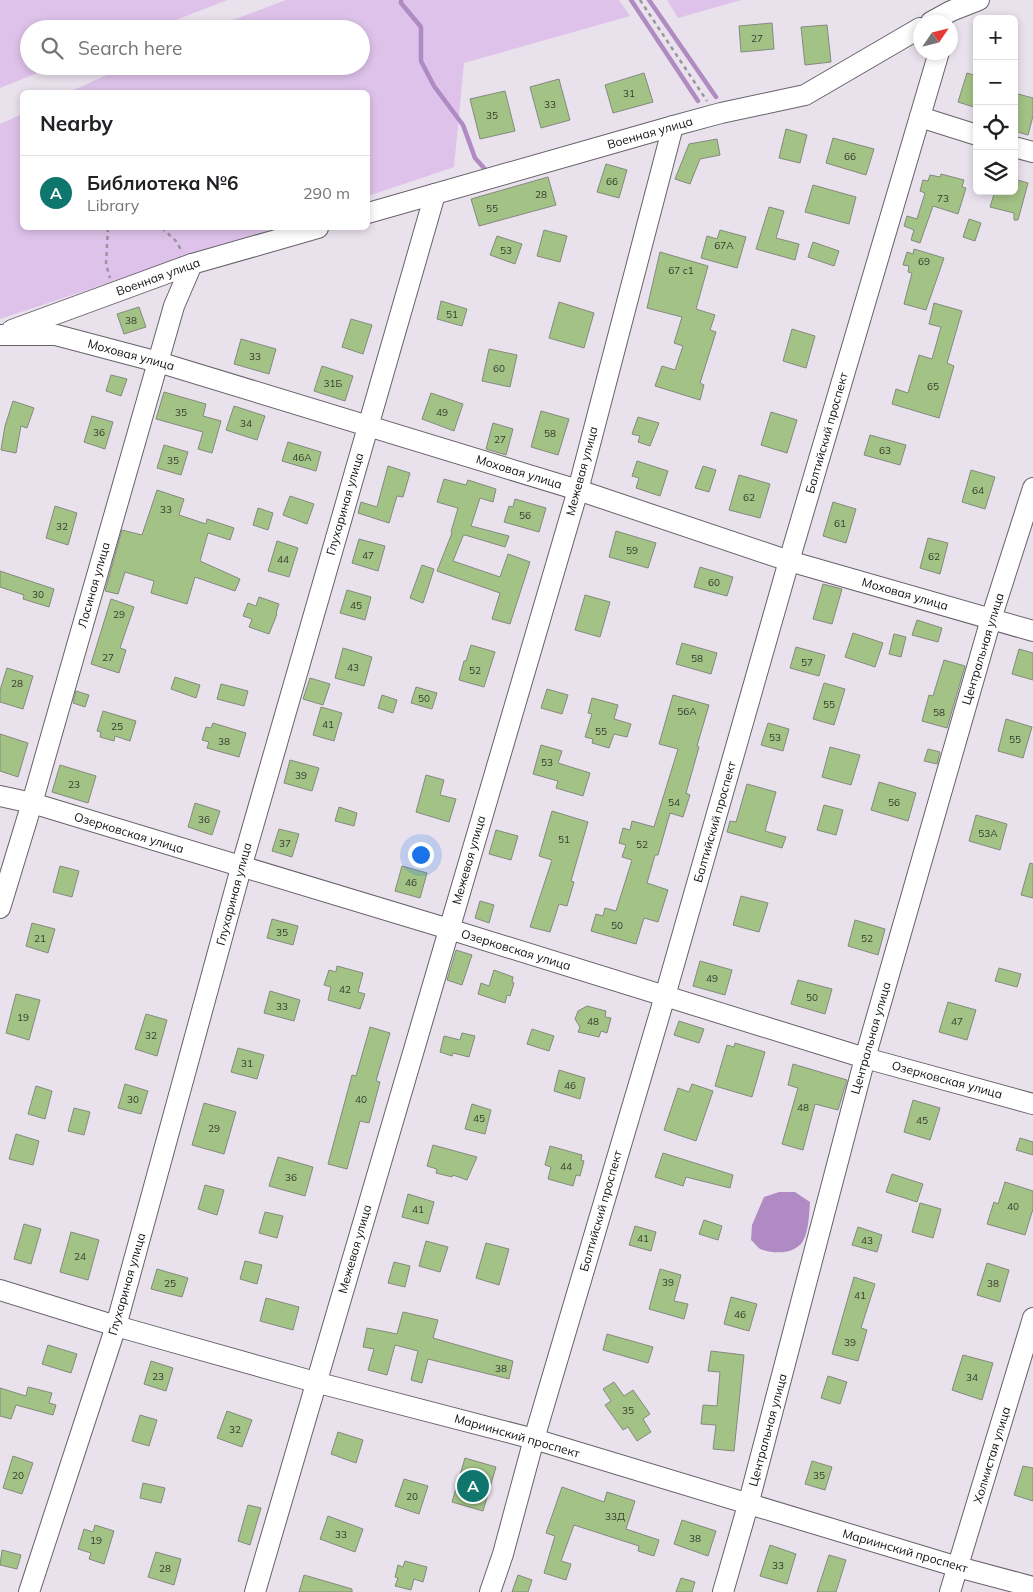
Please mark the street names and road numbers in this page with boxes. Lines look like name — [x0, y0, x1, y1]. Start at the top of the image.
street label: Военная улица — [605, 113, 694, 152]
street label: Военная улица — [114, 254, 202, 299]
street label: Моховая улица — [86, 336, 176, 373]
street label: Балтийский проспект — [802, 370, 851, 495]
street label: Межевая улица — [562, 424, 601, 517]
street label: Глухариная улица — [323, 451, 366, 557]
street label: Моховая улица — [474, 451, 564, 492]
street label: Лосиная улица — [74, 540, 113, 629]
street label: Моховая улица — [860, 574, 950, 613]
street label: Центральная улица — [958, 591, 1007, 707]
street label: Балтийский проспект — [690, 759, 739, 884]
street label: Озерковская улица — [72, 809, 186, 856]
street label: Межевая улица — [449, 814, 488, 906]
street label: Глухариная улица — [213, 841, 254, 947]
street label: Озерковская улица — [459, 926, 573, 973]
street label: Центральная улица — [847, 980, 894, 1096]
street label: Озерковская улица — [890, 1058, 1004, 1102]
street label: Балтийский проспект — [576, 1148, 625, 1273]
street label: Межевая улица — [335, 1203, 374, 1295]
street label: Глухариная улица — [105, 1231, 148, 1337]
street label: Центральная улица — [745, 1372, 790, 1488]
street label: Холмистая улица — [970, 1405, 1013, 1505]
street label: Мариинский проспект — [453, 1410, 582, 1461]
street label: Мариинский проспект — [841, 1525, 970, 1576]

